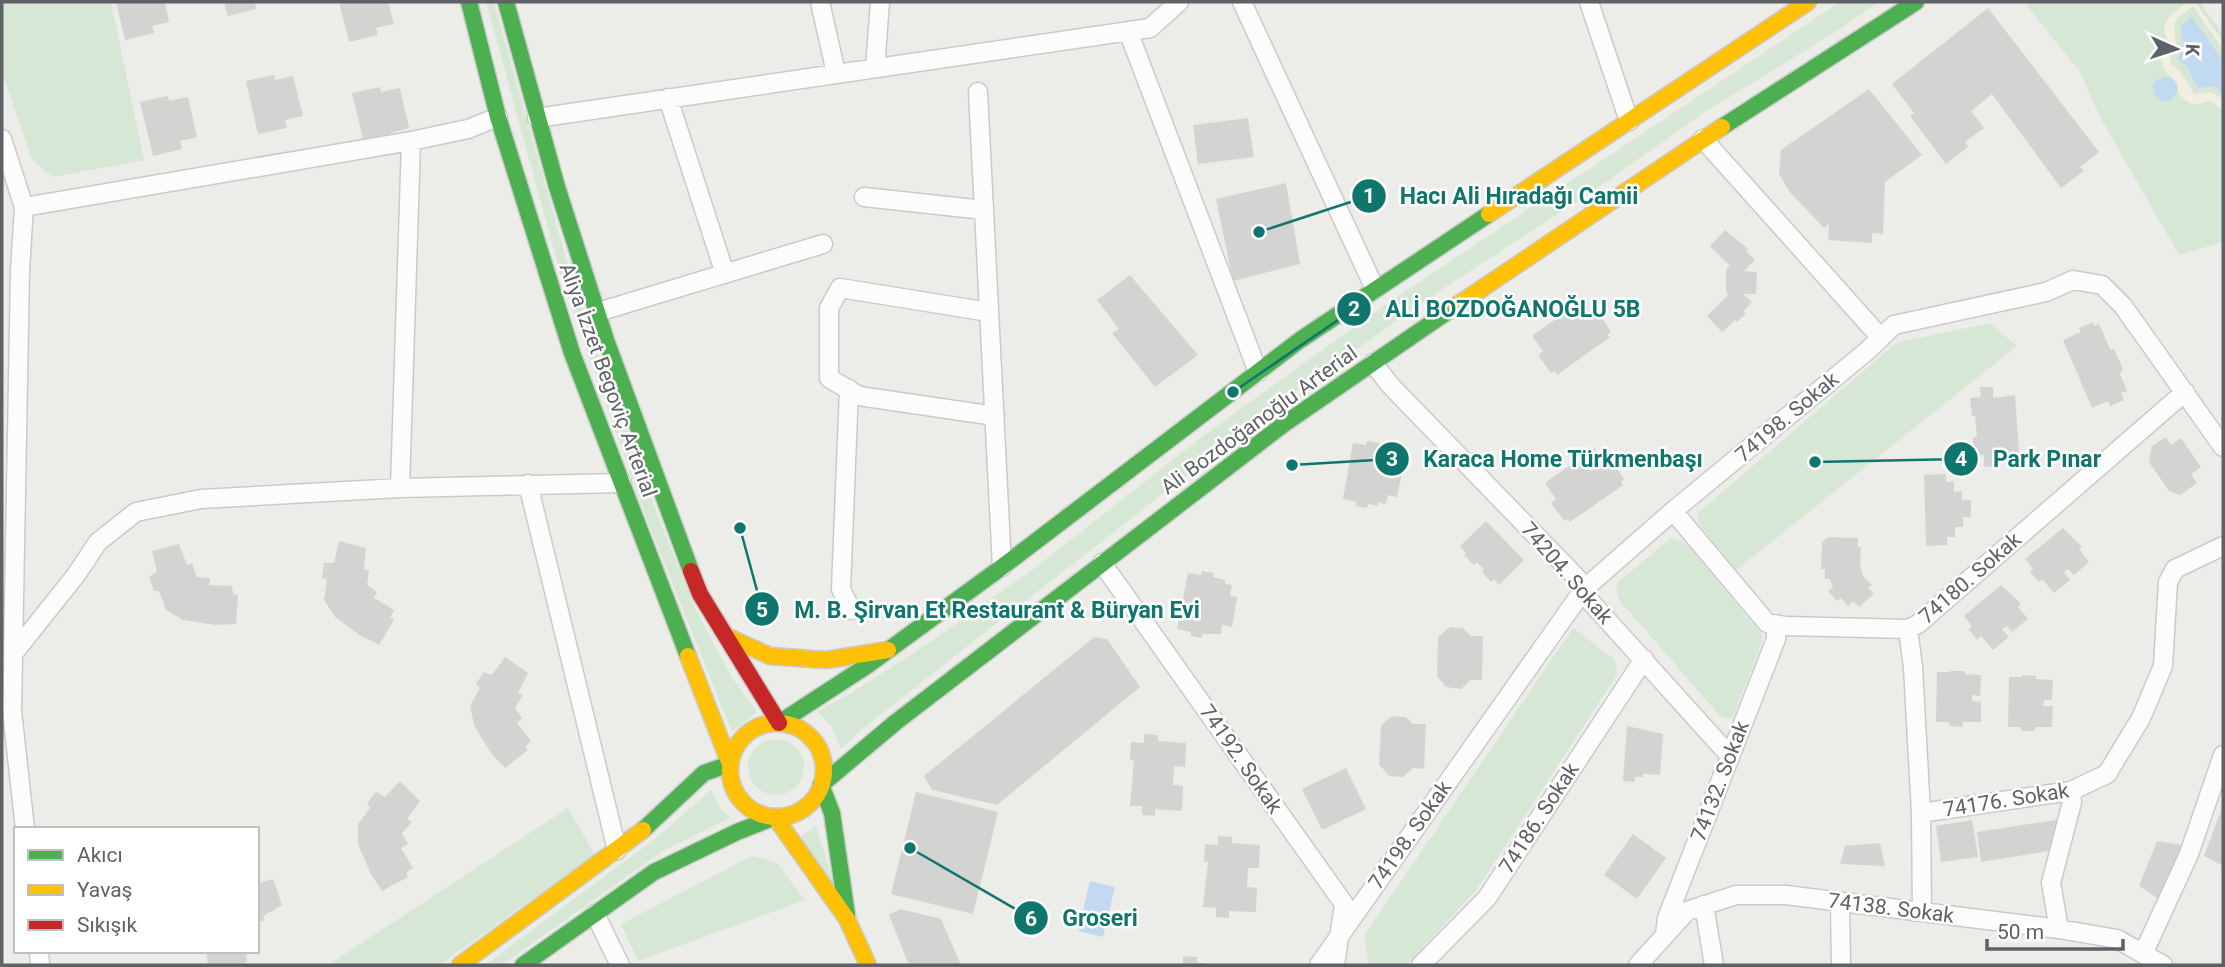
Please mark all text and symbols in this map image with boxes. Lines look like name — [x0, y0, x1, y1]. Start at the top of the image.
north arrow — [2141, 14, 2211, 84]
text: K — [2181, 43, 2204, 57]
callout: Hacı Ali Hıradağı Camii — [1351, 174, 1653, 218]
text: Hacı Ali Hıradağı Camii — [1400, 183, 1638, 210]
text: 1 — [1363, 184, 1375, 208]
street label: Aliya İzzet Begoviç Arterial — [554, 260, 662, 500]
callout: ALİ BOZDOĞANOĞLU 5B — [1337, 287, 1655, 331]
text: ALİ BOZDOĞANOĞLU 5B — [1385, 295, 1641, 323]
text: 2 — [1348, 297, 1360, 321]
street label: Ali Bozdoğanoğlu Arterial — [1156, 341, 1362, 499]
street label: 74198. Sokak — [1731, 367, 1844, 467]
callout: Karaca Home Türkmenbaşı — [1374, 437, 1717, 481]
callout: Park Pınar — [1944, 437, 2115, 481]
text: Karaca Home Türkmenbaşı — [1423, 446, 1703, 473]
text: Park Pınar — [1993, 446, 2102, 473]
text: 3 — [1386, 447, 1398, 471]
text: 4 — [1955, 447, 1967, 471]
street label: 74204. Sokak — [1516, 517, 1618, 629]
street label: 74180. Sokak — [1914, 527, 2026, 629]
callout: M. B. Şirvan Et Restaurant & Büryan Evi — [745, 587, 1213, 631]
text: M. B. Şirvan Et Restaurant & Büryan Evi — [794, 597, 1200, 624]
text: 5 — [756, 598, 768, 622]
street label: 74192. Sokak — [1195, 700, 1287, 818]
street label: 74132. Sokak — [1686, 717, 1754, 845]
street label: 74186. Sokak — [1494, 758, 1584, 878]
street label: 74198. Sokak — [1364, 776, 1456, 894]
street label: 74176. Sokak — [1941, 778, 2071, 822]
legend — [14, 827, 259, 953]
text: Akıcı — [77, 843, 123, 867]
text: Yavaş — [77, 878, 132, 902]
street label: 74138. Sokak — [1827, 888, 1956, 928]
callout: Groseri — [1013, 896, 1152, 940]
text: Groseri — [1062, 905, 1138, 932]
text: 6 — [1025, 907, 1037, 931]
scale bar — [1987, 908, 2124, 952]
text: Sıkışık — [77, 913, 138, 937]
text: 50 m — [1997, 920, 2044, 944]

